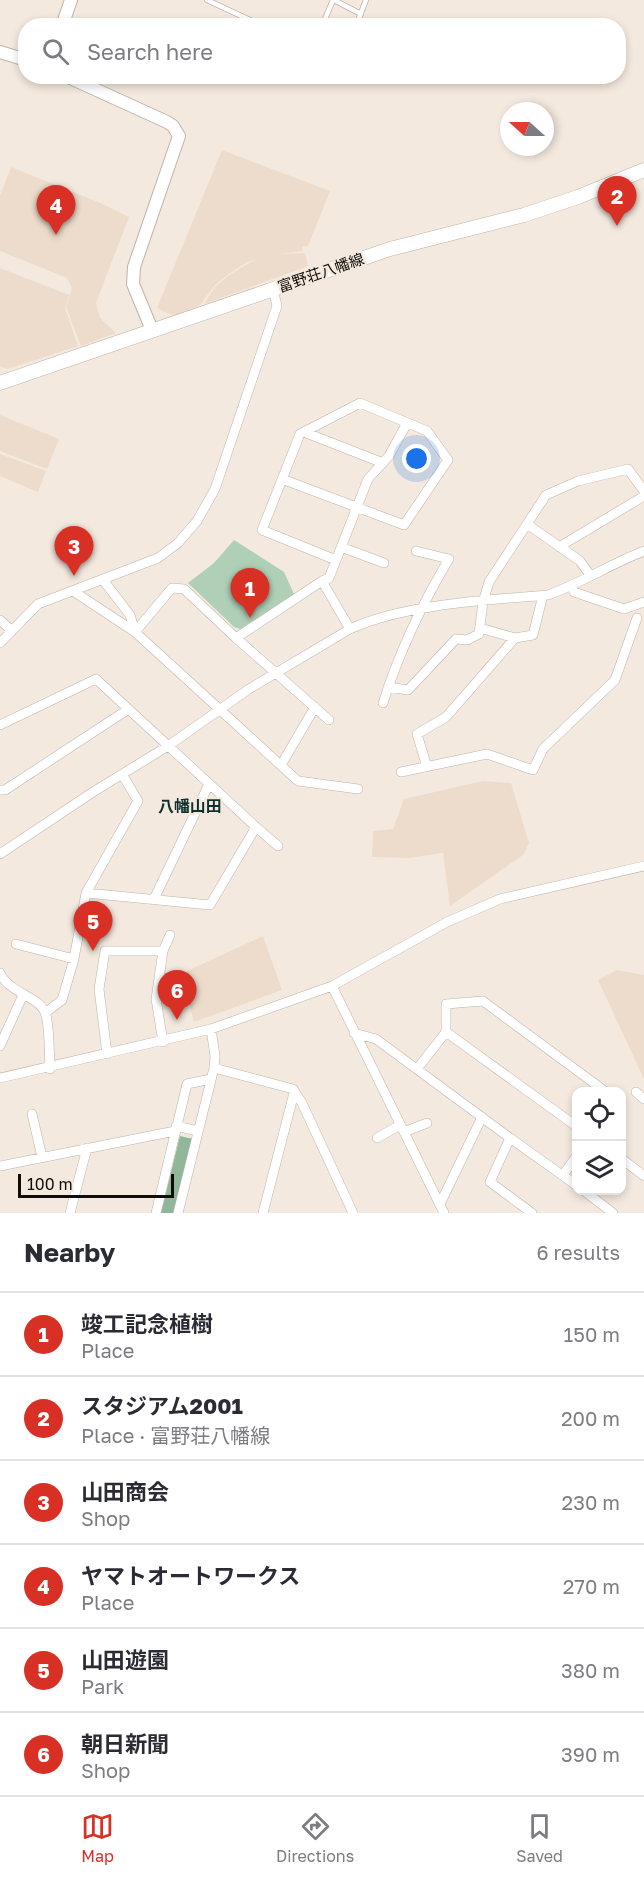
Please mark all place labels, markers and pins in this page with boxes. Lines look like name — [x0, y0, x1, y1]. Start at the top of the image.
pin: 2 — [598, 176, 636, 226]
pin: 4 — [36, 186, 76, 235]
pin: 3 — [54, 526, 94, 576]
pin: 1 — [230, 568, 270, 618]
pin: 5 — [74, 902, 112, 951]
pin: 6 — [158, 970, 196, 1020]

